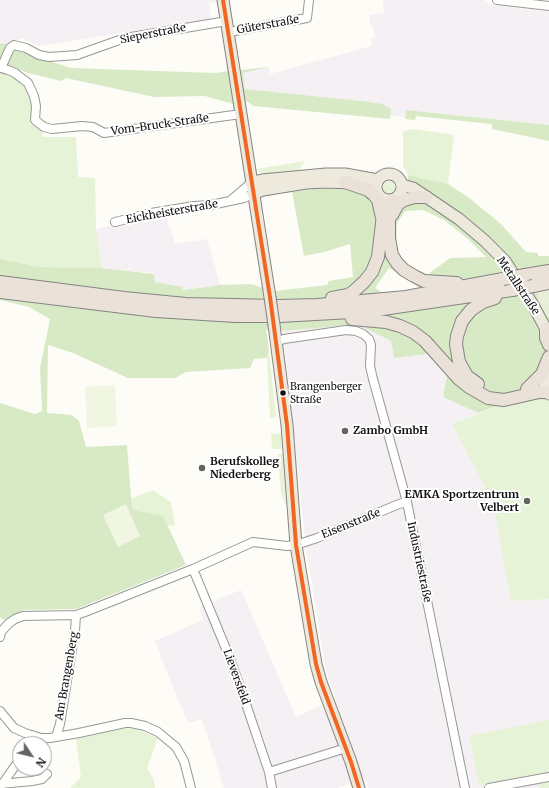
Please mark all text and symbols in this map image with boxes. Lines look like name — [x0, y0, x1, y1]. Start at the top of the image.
street label: Güterstraße — [236, 13, 300, 37]
street label: Sieperstraße — [119, 21, 187, 47]
street label: Vom-Bruck-Straße — [110, 112, 210, 138]
street label: Eickheisterstraße — [125, 197, 219, 227]
street label: Metallstraße — [494, 254, 542, 318]
place label: Brangenberger Straße — [290, 381, 362, 404]
marker: Brangenberger Straße — [278, 388, 288, 398]
place label: Zambo GmbH — [353, 424, 428, 438]
marker: Zambo GmbH — [340, 426, 350, 436]
place label: Berufskolleg Niederberg — [210, 455, 279, 481]
marker: Berufskolleg Niederberg — [197, 463, 207, 473]
place label: EMKA Sportzentrum Velbert — [405, 488, 519, 514]
marker: EMKA Sportzentrum Velbert — [522, 496, 532, 506]
street label: Eisenstraße — [320, 506, 382, 542]
street label: Industriestraße — [404, 520, 434, 604]
street label: Am Brangenberg — [53, 631, 81, 721]
street label: Lieversfeld — [220, 648, 252, 706]
north arrow — [12, 736, 52, 776]
text: N — [33, 755, 49, 770]

